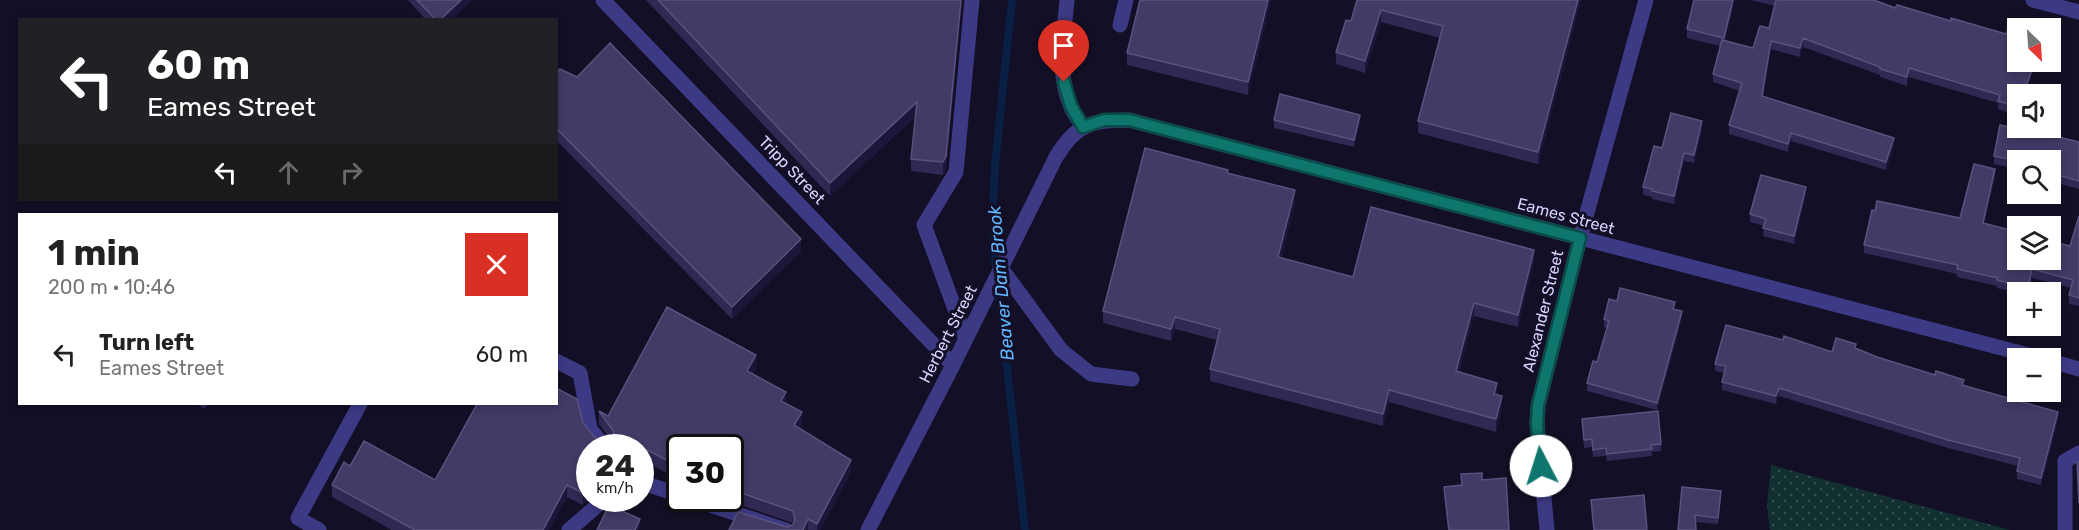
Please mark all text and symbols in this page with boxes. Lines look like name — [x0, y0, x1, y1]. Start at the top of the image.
north arrow — [2007, 18, 2061, 72]
map controls — [2007, 18, 2061, 402]
pin — [1038, 20, 1089, 82]
icon: arrive — [1047, 29, 1080, 62]
text: 60 m — [147, 40, 250, 90]
icon: left — [48, 42, 126, 120]
button: sound — [2007, 84, 2061, 138]
text: Eames Street — [147, 91, 316, 123]
street label: Tripp Street — [755, 132, 829, 208]
button: search — [2007, 150, 2061, 204]
icon: left — [209, 156, 242, 189]
icon: ahead — [272, 156, 305, 189]
icon: right — [335, 156, 368, 189]
street label: Eames Street — [1515, 194, 1617, 238]
water label: Beaver Dam Brook — [983, 204, 1019, 361]
button: layers — [2007, 216, 2061, 270]
text: 1 min — [48, 231, 140, 274]
button: close — [465, 233, 528, 296]
street label: Alexander Street — [1519, 248, 1567, 374]
text: 200 m · 10:46 — [48, 275, 175, 299]
street label: Herbert Street — [915, 282, 981, 386]
button: + — [2007, 282, 2061, 336]
text: Turn left — [99, 329, 194, 356]
icon: left — [48, 338, 81, 371]
text: 60 m — [476, 341, 528, 368]
button: − — [2007, 348, 2061, 402]
text: Eames Street — [99, 356, 224, 380]
speed limit sign: 30 — [666, 434, 744, 512]
position arrow — [1509, 434, 1573, 498]
text: 24 — [595, 448, 635, 484]
text: km/h — [596, 479, 634, 497]

